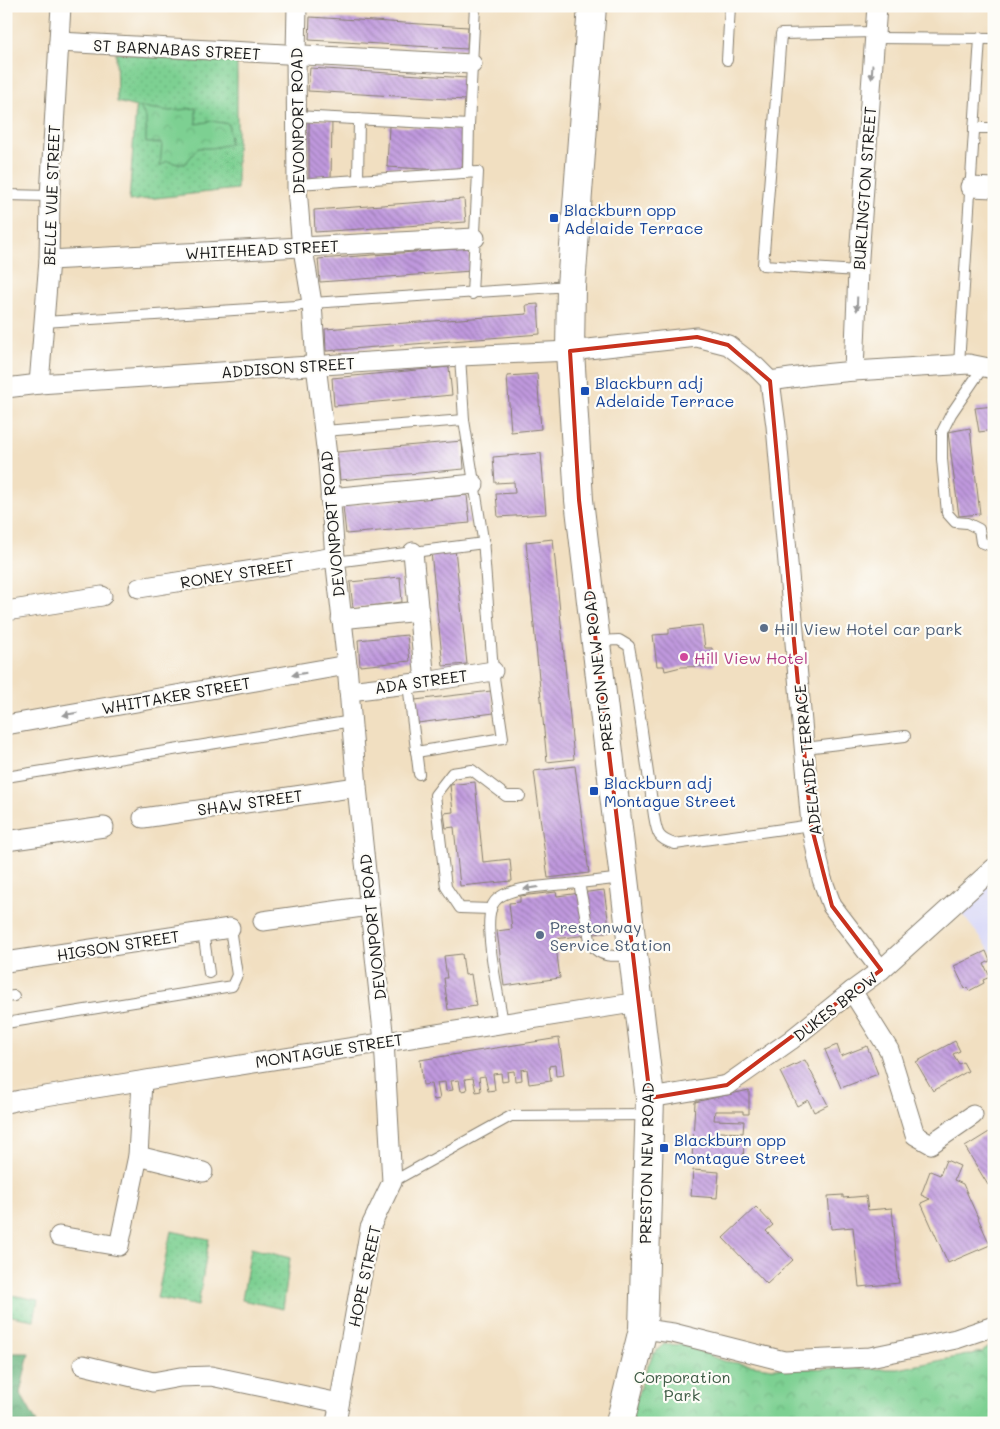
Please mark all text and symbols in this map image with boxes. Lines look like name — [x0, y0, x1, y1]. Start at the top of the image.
street label: ST BARNABAS STREET — [93, 34, 261, 64]
street label: DEVONPORT ROAD — [285, 47, 309, 195]
one-way arrow — [868, 65, 876, 81]
street label: BURLINGTON STREET — [848, 105, 880, 270]
street label: BELLE VUE STREET — [38, 124, 64, 266]
place label: Blackburn opp Adelaide Terrace — [564, 199, 703, 238]
marker: Blackburn opp Adelaide Terrace — [548, 212, 560, 224]
street label: WHITEHEAD STREET — [185, 234, 339, 264]
one-way arrow — [852, 297, 860, 313]
street label: ADDISON STREET — [220, 352, 356, 382]
place label: Blackburn adj Adelaide Terrace — [595, 372, 734, 411]
marker: Blackburn adj Adelaide Terrace — [579, 385, 591, 397]
street label: DEVONPORT ROAD — [315, 450, 349, 598]
street label: RONEY STREET — [179, 554, 295, 592]
street label: PRESTON NEW ROAD — [578, 589, 618, 753]
place label: Hill View Hotel car park — [774, 618, 962, 639]
marker: Hill View Hotel car park — [758, 622, 770, 634]
place label: Hill View Hotel — [694, 647, 808, 668]
marker: Hill View Hotel — [678, 651, 690, 663]
street label: ADA STREET — [373, 664, 469, 698]
one-way arrow — [290, 670, 306, 678]
street label: WHITTAKER STREET — [100, 672, 252, 718]
street label: ADELAIDE TERRACE — [789, 683, 825, 837]
one-way arrow — [61, 711, 77, 719]
place label: Blackburn adj Montague Street — [604, 772, 736, 811]
street label: SHAW STREET — [196, 784, 304, 820]
marker: Blackburn adj Montague Street — [588, 785, 600, 797]
street label: DEVONPORT ROAD — [354, 853, 390, 1001]
one-way arrow — [523, 885, 539, 893]
place label: Prestonway Service Station — [550, 916, 671, 955]
street label: HIGSON STREET — [55, 925, 181, 965]
marker: Prestonway Service Station — [534, 929, 546, 941]
street label: DUKES BROW — [789, 966, 881, 1046]
street label: MONTAGUE STREET — [254, 1028, 405, 1072]
street label: PRESTON NEW ROAD — [634, 1082, 658, 1244]
place label: Blackburn opp Montague Street — [674, 1129, 806, 1168]
marker: Blackburn opp Montague Street — [658, 1142, 670, 1154]
street label: HOPE STREET — [343, 1223, 385, 1329]
park label: Corporation Park — [634, 1366, 730, 1405]

